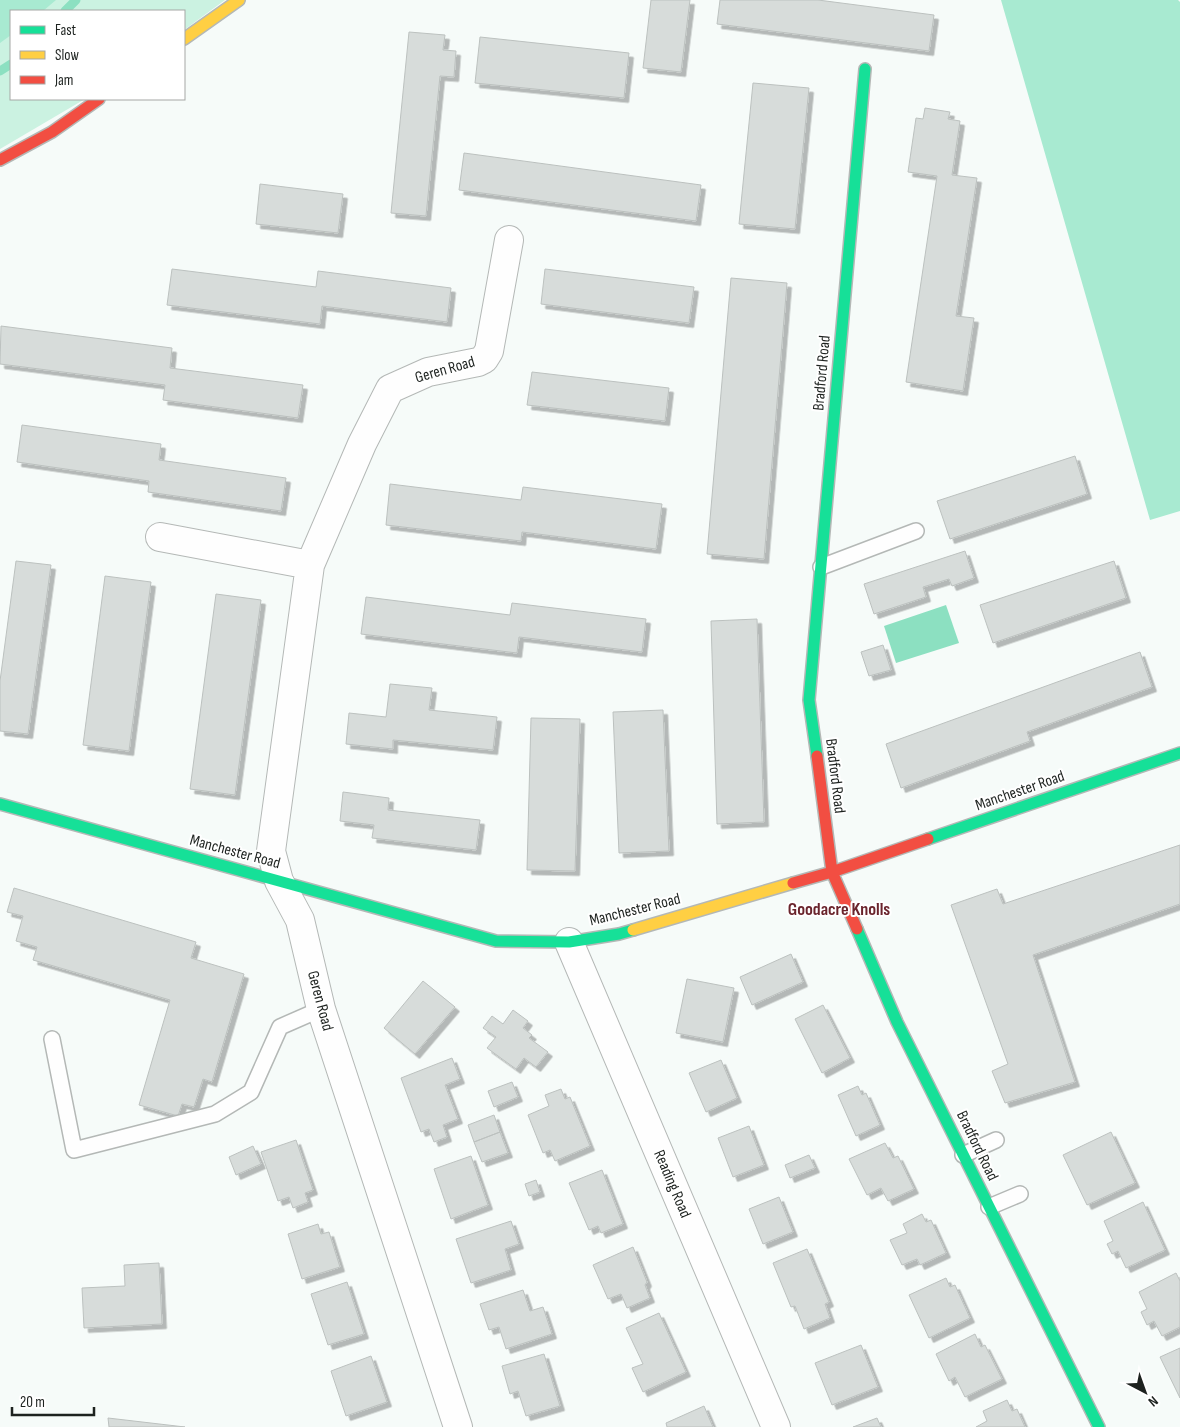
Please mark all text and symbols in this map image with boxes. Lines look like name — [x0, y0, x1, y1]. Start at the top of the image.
legend — [10, 10, 185, 100]
text: Fast — [55, 21, 77, 40]
text: Slow — [55, 46, 79, 65]
text: Jam — [54, 71, 73, 90]
street label: Bradford Road — [809, 335, 835, 411]
street label: Geren Road — [413, 352, 477, 388]
street label: Bradford Road — [821, 737, 849, 815]
street label: Manchester Road — [973, 767, 1067, 815]
street label: Manchester Road — [188, 831, 282, 873]
street label: Manchester Road — [588, 890, 682, 930]
district label: Goodacre Knolls — [788, 899, 890, 920]
street label: Geren Road — [303, 969, 337, 1033]
street label: Bradford Road — [952, 1108, 1002, 1184]
street label: Reading Road — [649, 1147, 695, 1221]
north arrow — [1120, 1367, 1170, 1417]
scale bar — [12, 1384, 95, 1416]
text: 20 m — [20, 1393, 45, 1412]
text: N — [1145, 1393, 1162, 1410]

